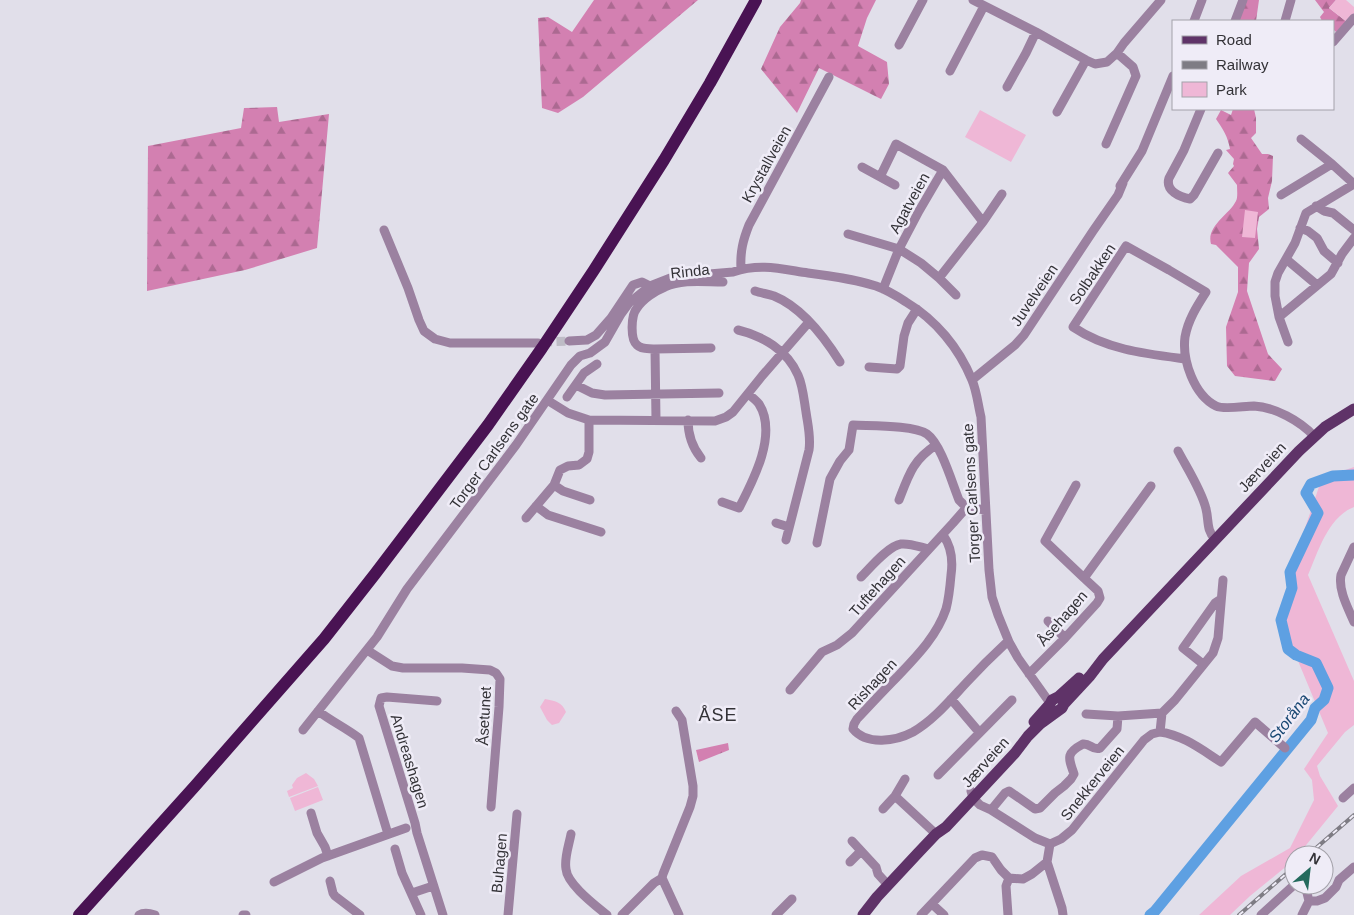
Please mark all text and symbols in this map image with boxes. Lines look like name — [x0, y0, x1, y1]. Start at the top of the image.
legend — [1172, 20, 1334, 110]
text: Road — [1216, 31, 1252, 48]
text: Railway — [1216, 56, 1269, 73]
text: Park — [1216, 81, 1247, 98]
street label: Krystallveien — [738, 123, 794, 205]
street label: Agatveien — [885, 170, 933, 236]
street label: Solbakken — [1065, 240, 1119, 308]
street label: Rinda — [670, 260, 711, 282]
street label: Juvelveien — [1007, 261, 1061, 329]
street label: Torger Carlsens gate — [446, 390, 542, 512]
street label: Torger Carlsens gate — [959, 423, 983, 563]
street label: Jærveien — [1235, 439, 1289, 495]
street label: Tuftehagen — [845, 552, 909, 620]
street label: Åsehagen — [1033, 587, 1091, 649]
street label: Rishagen — [844, 655, 900, 713]
street label: Åsetunet — [474, 685, 494, 746]
water label: Storåna — [1265, 690, 1313, 745]
district label: ÅSE — [698, 705, 738, 725]
street label: Andreashagen — [388, 712, 432, 810]
street label: Jærveien — [958, 733, 1012, 791]
street label: Snekkerveien — [1057, 742, 1127, 824]
street label: Buhagen — [488, 832, 510, 894]
north arrow — [1284, 845, 1334, 895]
text: N — [1307, 849, 1323, 868]

